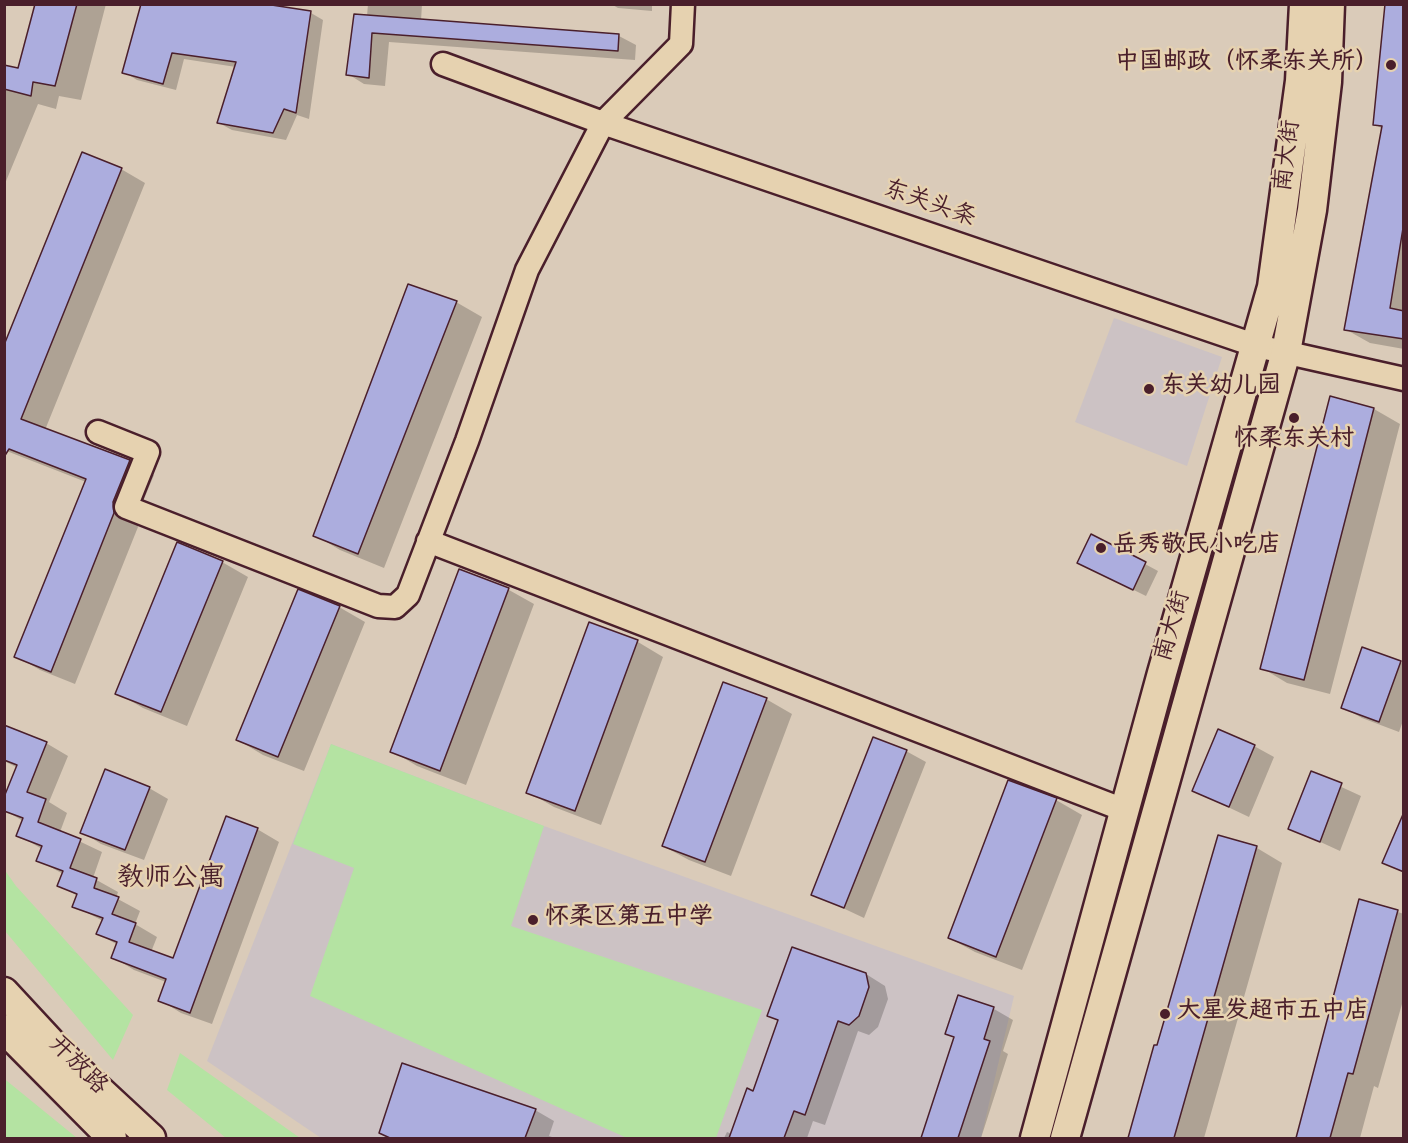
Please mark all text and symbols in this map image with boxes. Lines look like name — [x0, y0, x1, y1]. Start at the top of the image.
place label: 中国邮政（怀柔东关所） — [1115, 51, 1379, 79]
marker: 中国邮政（怀柔东关所） — [1384, 58, 1398, 72]
street label: 南大街 — [1271, 119, 1309, 193]
street label: 东关头条 — [879, 177, 979, 235]
place label: 东关幼儿园 — [1161, 375, 1281, 403]
marker: 东关幼儿园 — [1142, 382, 1156, 396]
marker: 怀柔东关村 — [1287, 411, 1301, 425]
place label: 怀柔东关村 — [1234, 428, 1354, 456]
place label: 岳秀敬民小吃店 — [1113, 534, 1281, 562]
marker: 岳秀敬民小吃店 — [1094, 541, 1108, 555]
street label: 南大街 — [1151, 588, 1199, 666]
district label: 教师公寓 — [117, 865, 225, 897]
place label: 怀柔区第五中学 — [545, 906, 713, 934]
marker: 怀柔区第五中学 — [526, 913, 540, 927]
place label: 大星发超市五中店 — [1177, 1000, 1369, 1028]
marker: 大星发超市五中店 — [1158, 1007, 1172, 1021]
street label: 开放路 — [40, 1031, 112, 1103]

